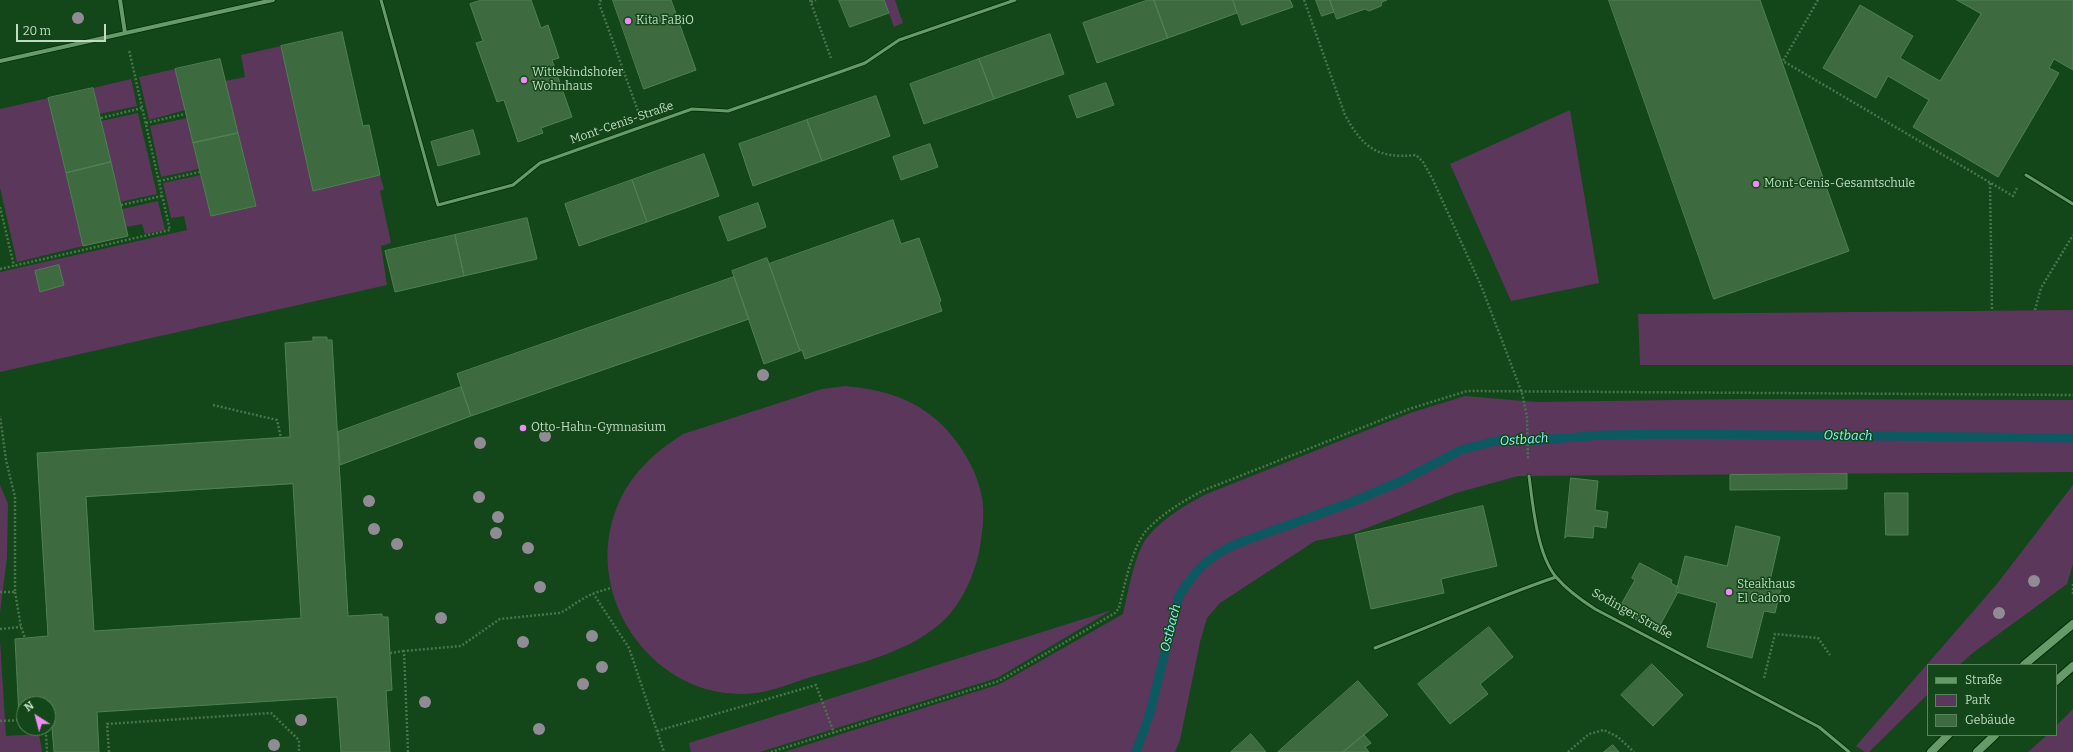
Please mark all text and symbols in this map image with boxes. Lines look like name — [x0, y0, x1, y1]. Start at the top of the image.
place label: Kita FaBiO — [636, 14, 694, 28]
scale bar — [18, 16, 108, 42]
marker: Kita FaBiO — [623, 16, 633, 26]
text: 20 m — [23, 24, 51, 38]
place label: Wittekindshofer Wohnhaus — [532, 66, 623, 94]
marker: Wittekindshofer Wohnhaus — [519, 75, 529, 85]
street label: Mont-Cenis-Straße — [568, 99, 676, 147]
place label: Mont-Cenis-Gesamtschule — [1764, 177, 1915, 191]
marker: Mont-Cenis-Gesamtschule — [1751, 179, 1761, 189]
place label: Otto-Hahn-Gymnasium — [531, 421, 666, 435]
marker: Otto-Hahn-Gymnasium — [518, 423, 528, 433]
water label: Ostbach — [1823, 428, 1873, 444]
water label: Ostbach — [1499, 431, 1549, 449]
place label: Steakhaus El Cadoro — [1737, 578, 1795, 606]
street label: Sodinger Straße — [1589, 586, 1675, 642]
marker: Steakhaus El Cadoro — [1724, 587, 1734, 597]
water label: Ostbach — [1158, 602, 1184, 654]
legend — [1927, 664, 2057, 736]
text: Straße — [1965, 673, 2002, 687]
text: Park — [1965, 693, 1990, 707]
north arrow — [16, 696, 56, 736]
text: N — [22, 699, 36, 714]
text: Gebäude — [1965, 713, 2015, 727]

